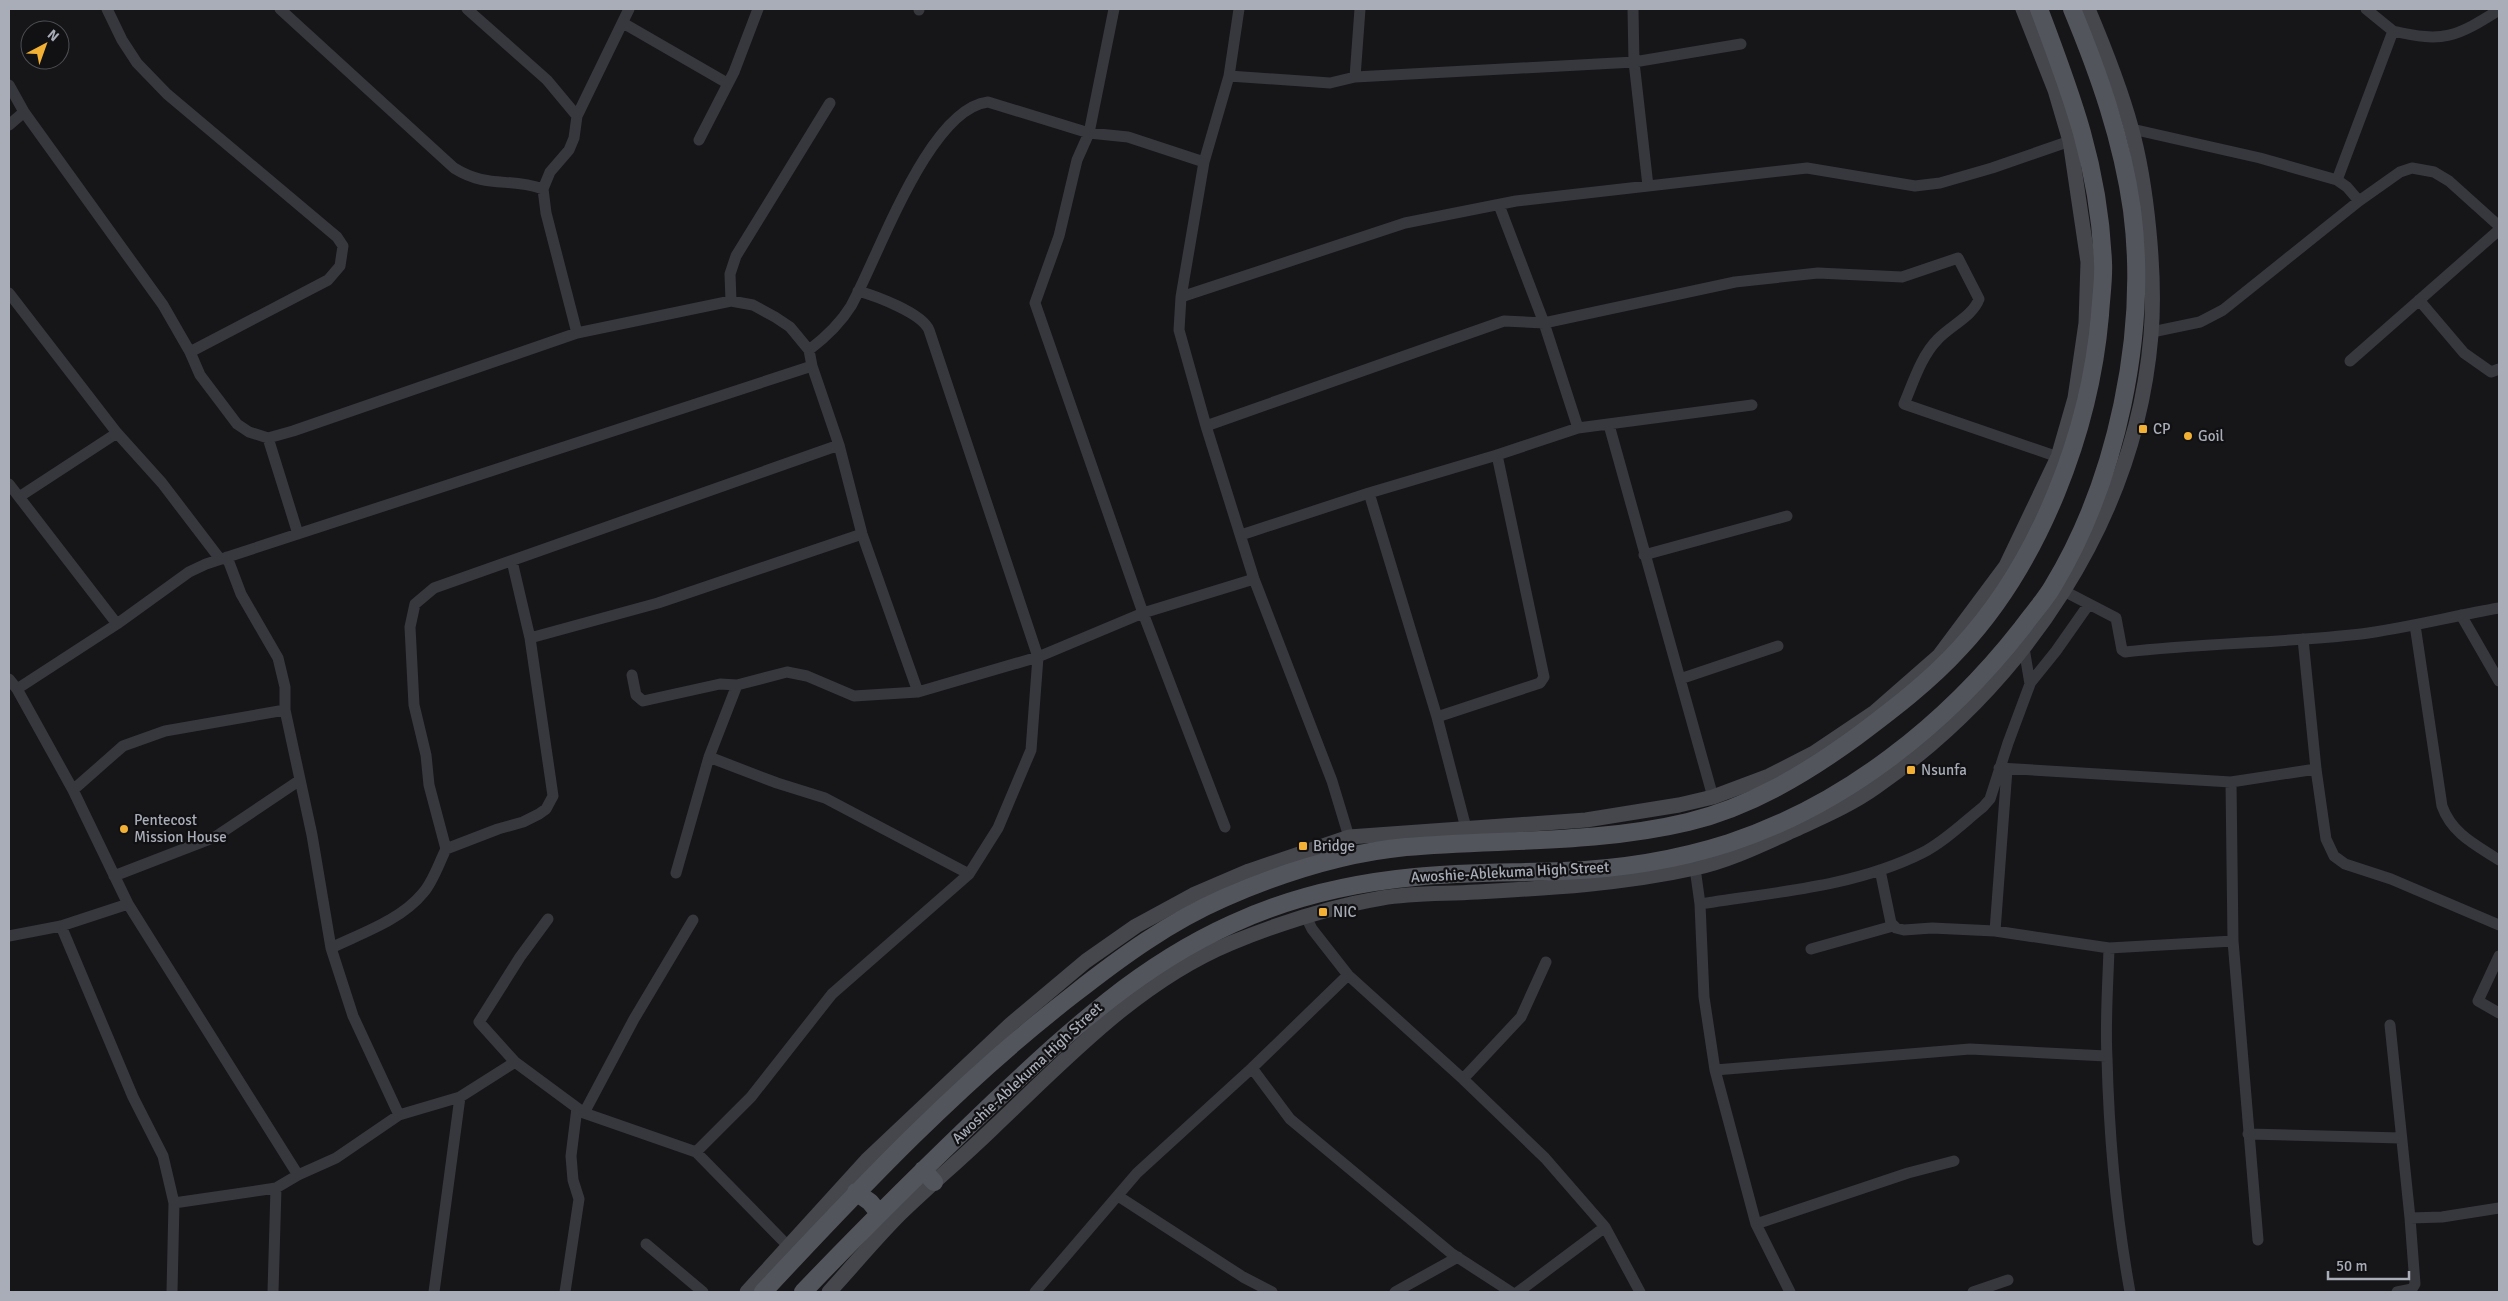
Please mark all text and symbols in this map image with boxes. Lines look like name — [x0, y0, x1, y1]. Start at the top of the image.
north arrow — [20, 20, 70, 70]
text: N — [44, 26, 62, 45]
place label: CP — [2153, 420, 2171, 438]
marker: CP — [2137, 423, 2149, 435]
place label: Goil — [2198, 427, 2224, 445]
marker: Goil — [2182, 430, 2194, 442]
place label: Nsunfa — [1921, 761, 1967, 779]
marker: Nsunfa — [1905, 764, 1917, 776]
place label: Pentecost Mission House — [134, 811, 227, 846]
marker: Pentecost Mission House — [118, 823, 130, 835]
place label: Bridge — [1313, 837, 1355, 855]
marker: Bridge — [1297, 840, 1309, 852]
street label: Awoshie-Ablekuma High Street — [1410, 858, 1610, 886]
place label: NIC — [1333, 903, 1357, 921]
marker: NIC — [1317, 906, 1329, 918]
street label: Awoshie-Ablekuma High Street — [948, 999, 1106, 1147]
scale bar — [2328, 1248, 2409, 1280]
text: 50 m — [2336, 1257, 2367, 1275]

